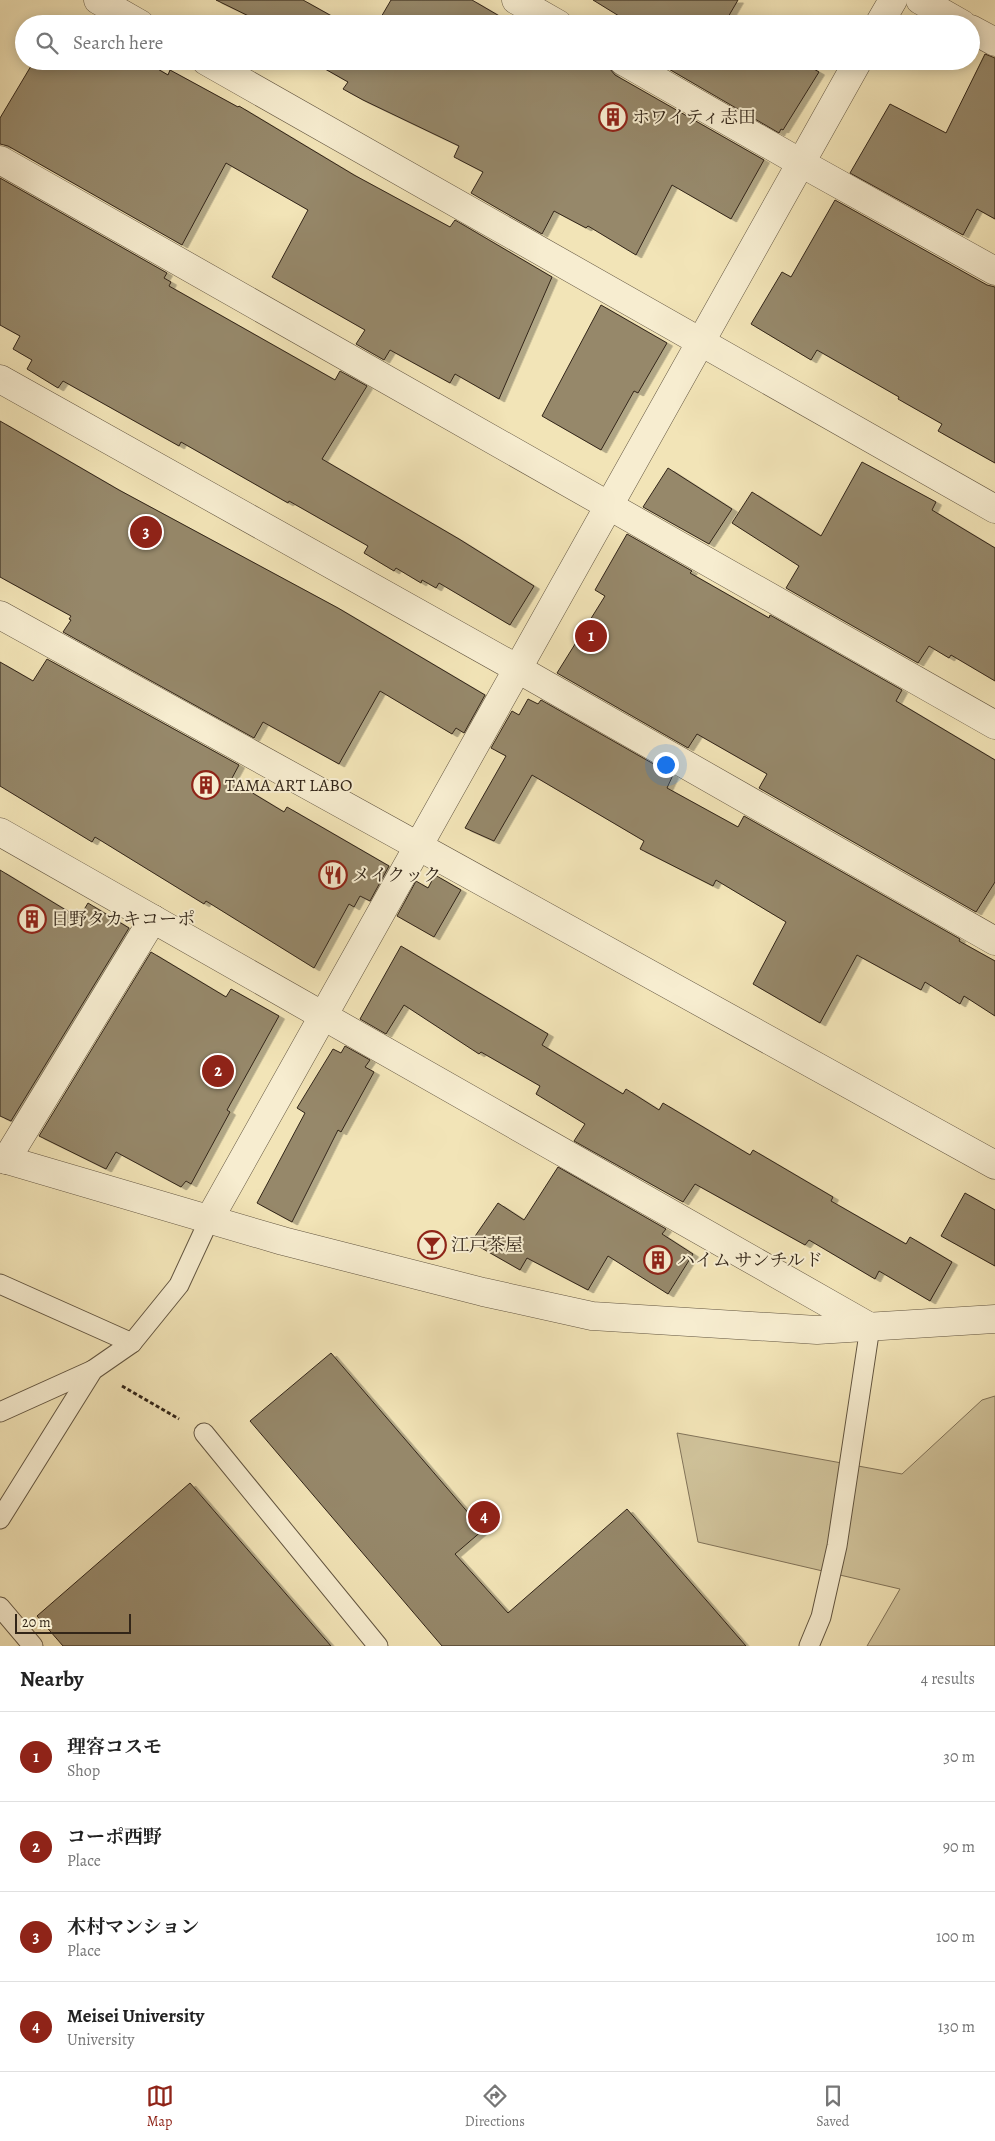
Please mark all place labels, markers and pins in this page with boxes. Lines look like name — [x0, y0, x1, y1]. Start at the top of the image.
building icon: ホワイティ志田 — [598, 102, 628, 132]
place label: ホワイティ志田 — [632, 105, 756, 129]
pin: 3 — [130, 513, 162, 551]
pin: 1 — [575, 617, 607, 655]
building icon: TAMA ART LABO — [191, 770, 221, 800]
place label: TAMA ART LABO — [225, 773, 352, 797]
restaurant icon: メイクック — [318, 860, 348, 890]
place label: メイクック — [352, 863, 441, 887]
building icon: 日野タカキコーポ — [17, 904, 47, 934]
place label: 日野タカキコーポ — [51, 907, 195, 931]
pin: 2 — [202, 1052, 234, 1090]
bar icon: 江戸茶屋 — [417, 1230, 447, 1260]
place label: 江戸茶屋 — [451, 1233, 523, 1257]
building icon: ハイム サンチルド — [643, 1245, 673, 1275]
place label: ハイム サンチルド — [677, 1248, 823, 1272]
pin: 4 — [468, 1498, 500, 1536]

